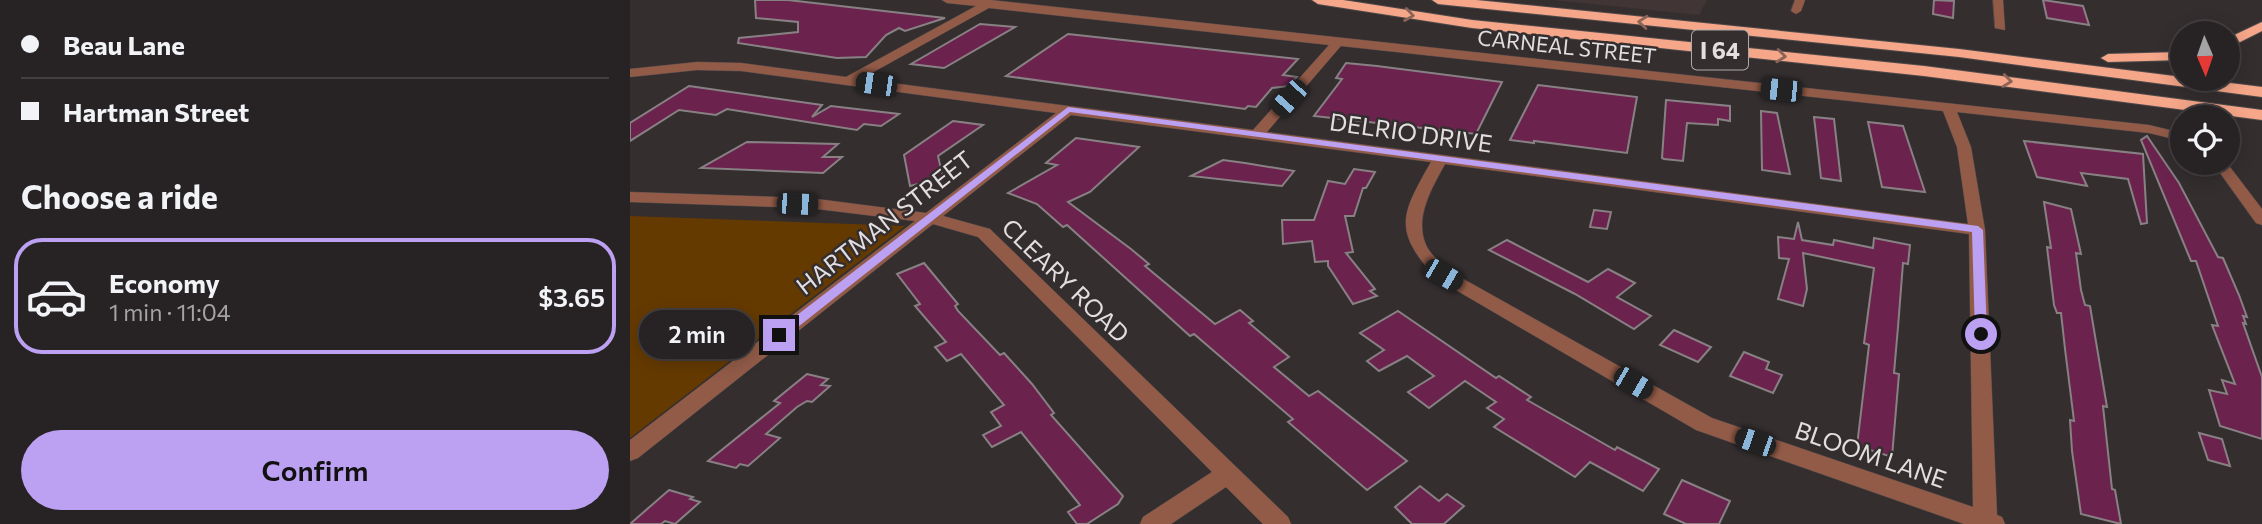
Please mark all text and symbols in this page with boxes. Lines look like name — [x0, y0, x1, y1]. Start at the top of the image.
one-way arrow — [1403, 7, 1415, 22]
one-way arrow — [1637, 15, 1648, 30]
north arrow — [2170, 21, 2240, 91]
map controls — [2170, 21, 2240, 175]
street label: CARNEAL STREET — [1476, 24, 1658, 68]
text: Beau Lane — [63, 29, 185, 60]
road number: I 64 — [1692, 31, 1748, 70]
one-way arrow — [1776, 48, 1787, 63]
car — [854, 71, 899, 97]
one-way arrow — [2001, 74, 2013, 89]
car — [1268, 75, 1311, 121]
car — [1760, 77, 1803, 103]
text: Hartman Street — [63, 96, 249, 127]
button: locate — [2170, 105, 2240, 175]
street label: DELRIO DRIVE — [1328, 106, 1494, 158]
street label: HARTMAN STREET — [790, 144, 978, 300]
text: Choose a ride — [21, 176, 218, 216]
car — [776, 193, 819, 215]
street label: CLEARY ROAD — [996, 212, 1136, 348]
car — [1420, 255, 1467, 295]
icon: car — [25, 265, 88, 328]
text: Economy — [109, 267, 220, 298]
text: $3.65 — [538, 281, 605, 312]
text: 1 min · 11:04 — [109, 298, 231, 326]
callout: 2 min — [639, 310, 754, 360]
route start — [1965, 318, 1997, 350]
route end — [763, 319, 795, 351]
text: 2 min — [669, 320, 725, 348]
car — [1610, 363, 1657, 403]
street label: BLOOM LANE — [1792, 415, 1950, 493]
car — [1732, 425, 1779, 459]
button: Confirm — [21, 430, 609, 510]

